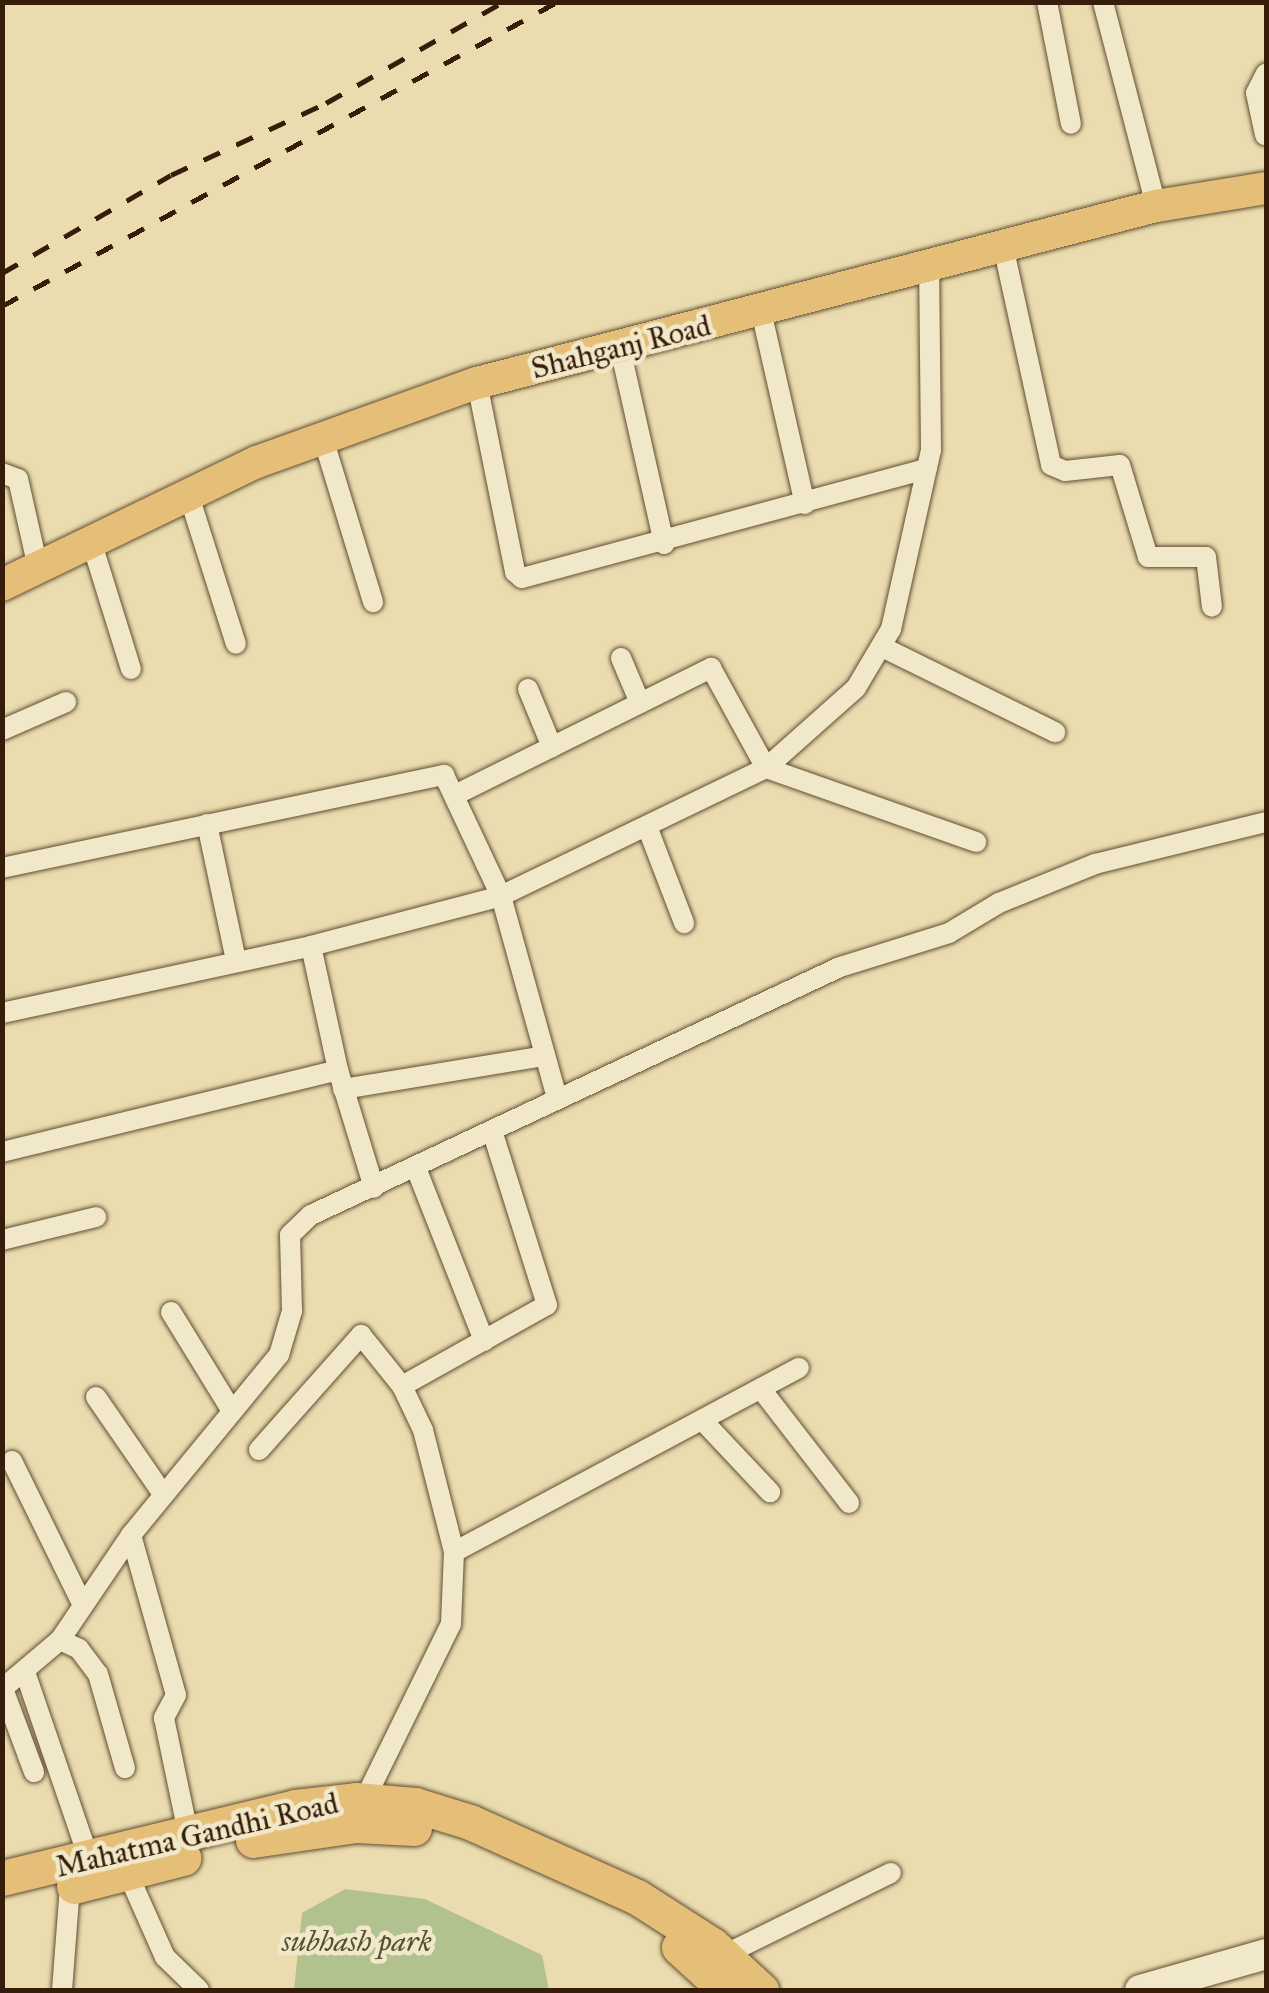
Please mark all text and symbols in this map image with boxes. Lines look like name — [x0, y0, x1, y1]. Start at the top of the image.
street label: Shahganj Road — [527, 307, 715, 387]
street label: Mahatma Gandhi Road — [52, 1785, 342, 1885]
park label: subhash park — [282, 1923, 432, 1959]

